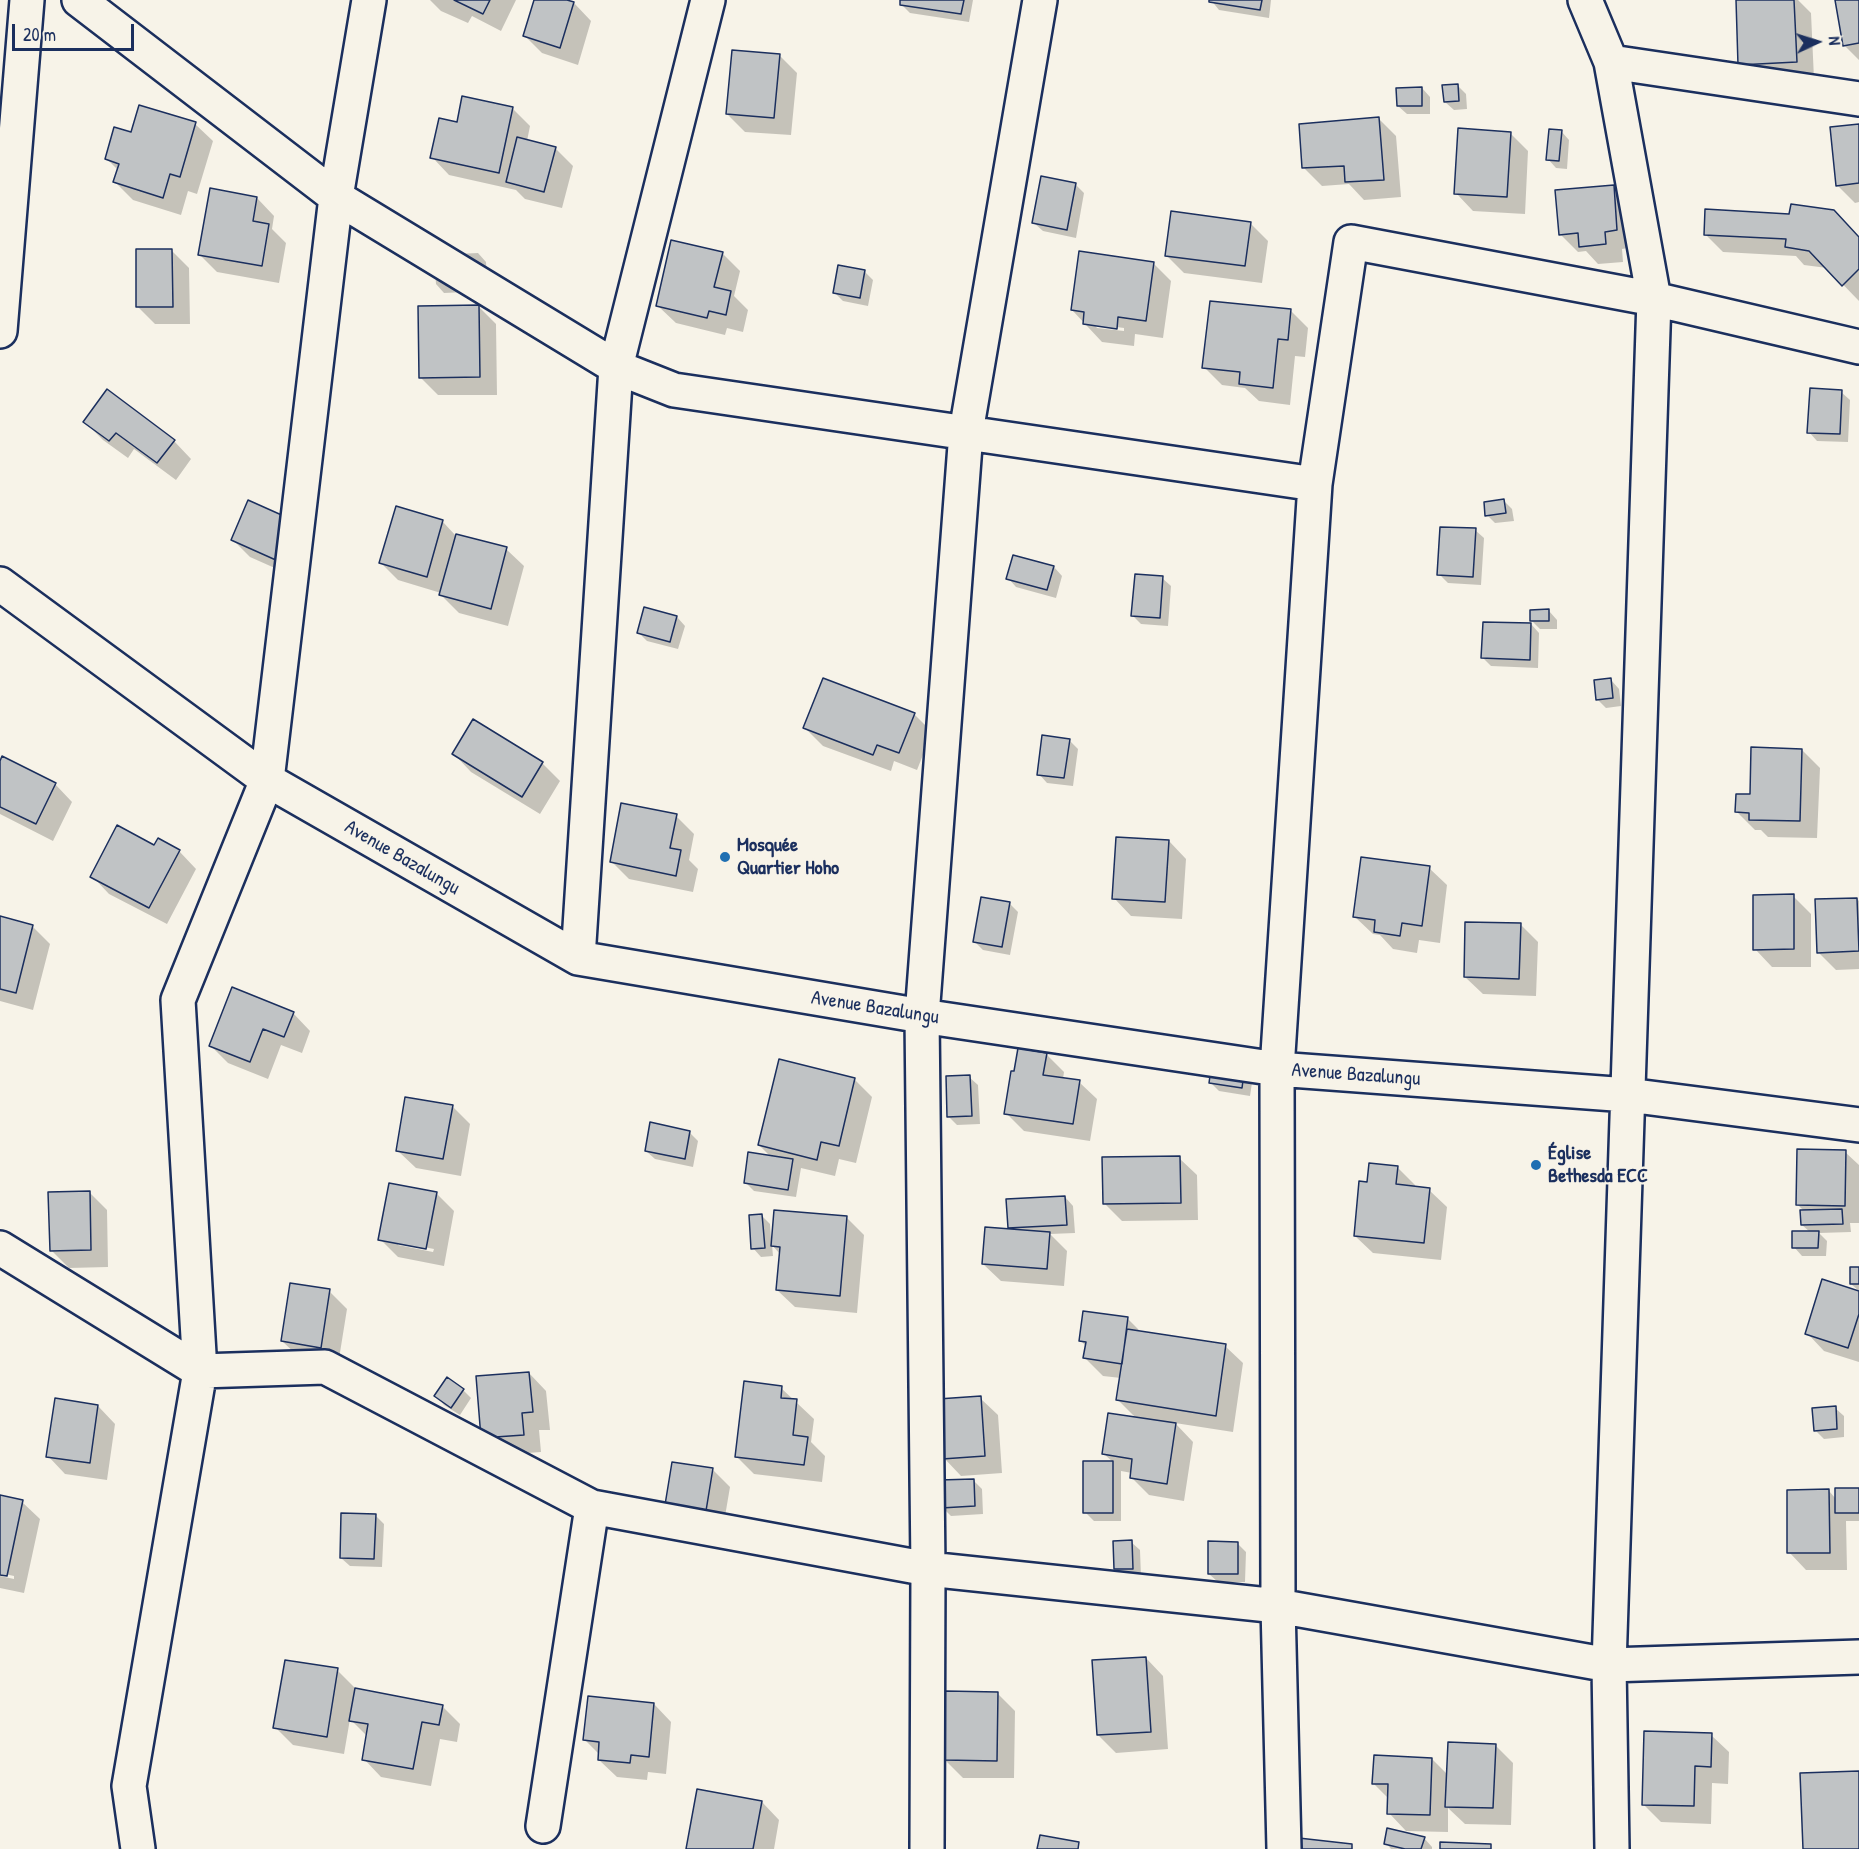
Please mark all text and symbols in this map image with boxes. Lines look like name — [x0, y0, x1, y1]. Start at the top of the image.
scale bar — [15, 12, 136, 50]
north arrow — [1787, 12, 1847, 72]
text: 20 m — [23, 22, 56, 47]
text: N — [1824, 36, 1846, 46]
street label: Avenue Bazalungu — [340, 815, 464, 901]
place label: Mosquée Quartier Hoho — [737, 834, 839, 881]
marker: Mosquée Quartier Hoho — [718, 850, 732, 864]
street label: Avenue Bazalungu — [809, 986, 941, 1030]
street label: Avenue Bazalungu — [1291, 1059, 1421, 1091]
place label: Église Bethesda ECC — [1548, 1142, 1648, 1189]
marker: Église Bethesda ECC — [1529, 1158, 1543, 1172]

